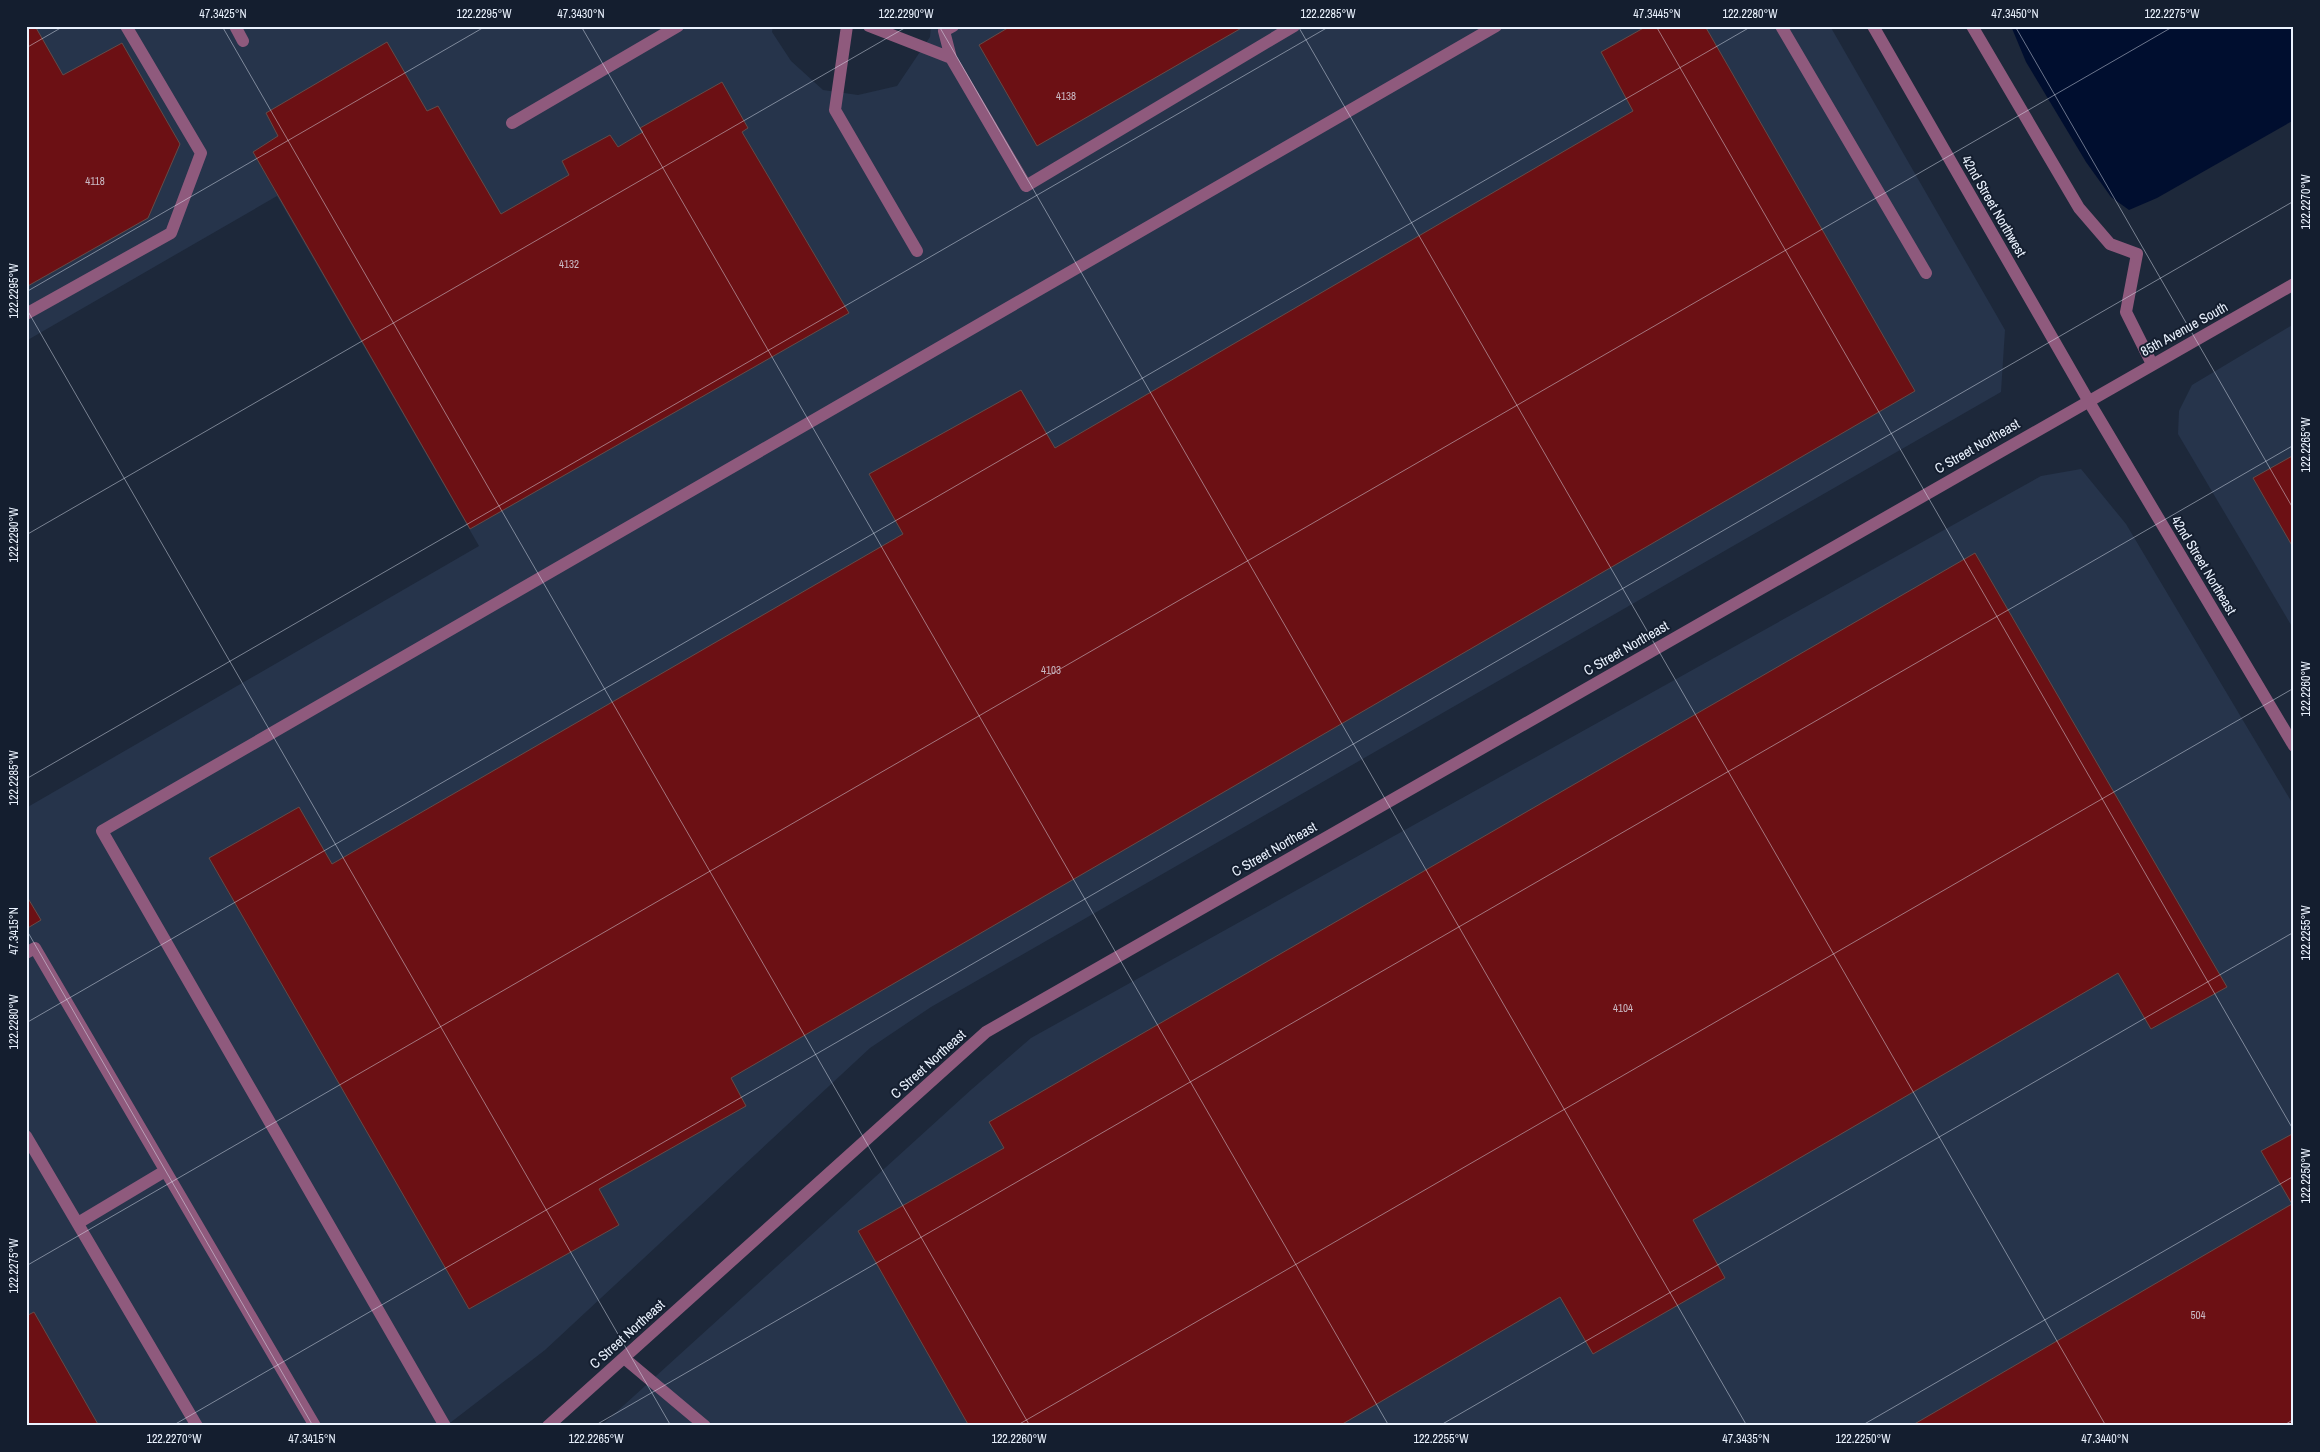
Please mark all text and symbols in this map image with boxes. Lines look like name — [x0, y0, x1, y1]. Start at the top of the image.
text: 47.3425°N — [199, 6, 247, 22]
text: 122.2295°W — [456, 6, 512, 22]
text: 47.3430°N — [557, 6, 605, 22]
text: 122.2290°W — [878, 6, 934, 22]
text: 122.2285°W — [1300, 6, 1356, 22]
text: 47.3445°N — [1633, 6, 1681, 22]
text: 122.2280°W — [1722, 6, 1778, 22]
text: 47.3450°N — [1991, 6, 2039, 22]
text: 122.2275°W — [2144, 6, 2200, 22]
house number: 4138 — [1056, 89, 1076, 103]
street label: 42nd Street Northwest — [1958, 152, 2030, 260]
house number: 4118 — [85, 174, 105, 188]
text: 122.2270°W — [2298, 174, 2314, 230]
house number: 4132 — [559, 257, 579, 271]
text: 122.2295°W — [6, 263, 22, 319]
street label: 85th Avenue South — [2137, 298, 2231, 360]
street label: C Street Northeast — [1931, 414, 2023, 478]
text: 122.2265°W — [2298, 417, 2314, 473]
text: 122.2290°W — [6, 507, 22, 563]
street label: 42nd Street Northeast — [2167, 512, 2241, 618]
street label: C Street Northeast — [1580, 616, 1672, 680]
text: 122.2260°W — [2298, 661, 2314, 717]
house number: 4103 — [1041, 663, 1061, 677]
text: 122.2285°W — [6, 750, 22, 806]
street label: C Street Northeast — [1228, 817, 1320, 881]
text: 122.2255°W — [2298, 905, 2314, 961]
text: 47.3415°N — [6, 907, 22, 955]
text: 122.2280°W — [6, 994, 22, 1050]
house number: 4104 — [1613, 1001, 1633, 1015]
street label: C Street Northeast — [887, 1026, 969, 1102]
text: 122.2250°W — [2298, 1148, 2314, 1204]
text: 122.2275°W — [6, 1238, 22, 1294]
street label: C Street Northeast — [586, 1296, 668, 1372]
house number: 504 — [2190, 1308, 2206, 1322]
text: 122.2270°W — [146, 1431, 202, 1447]
text: 47.3415°N — [288, 1431, 336, 1447]
text: 122.2265°W — [568, 1431, 624, 1447]
text: 122.2260°W — [991, 1431, 1047, 1447]
text: 122.2255°W — [1413, 1431, 1469, 1447]
text: 47.3435°N — [1722, 1431, 1770, 1447]
text: 122.2250°W — [1835, 1431, 1891, 1447]
text: 47.3440°N — [2081, 1431, 2129, 1447]

